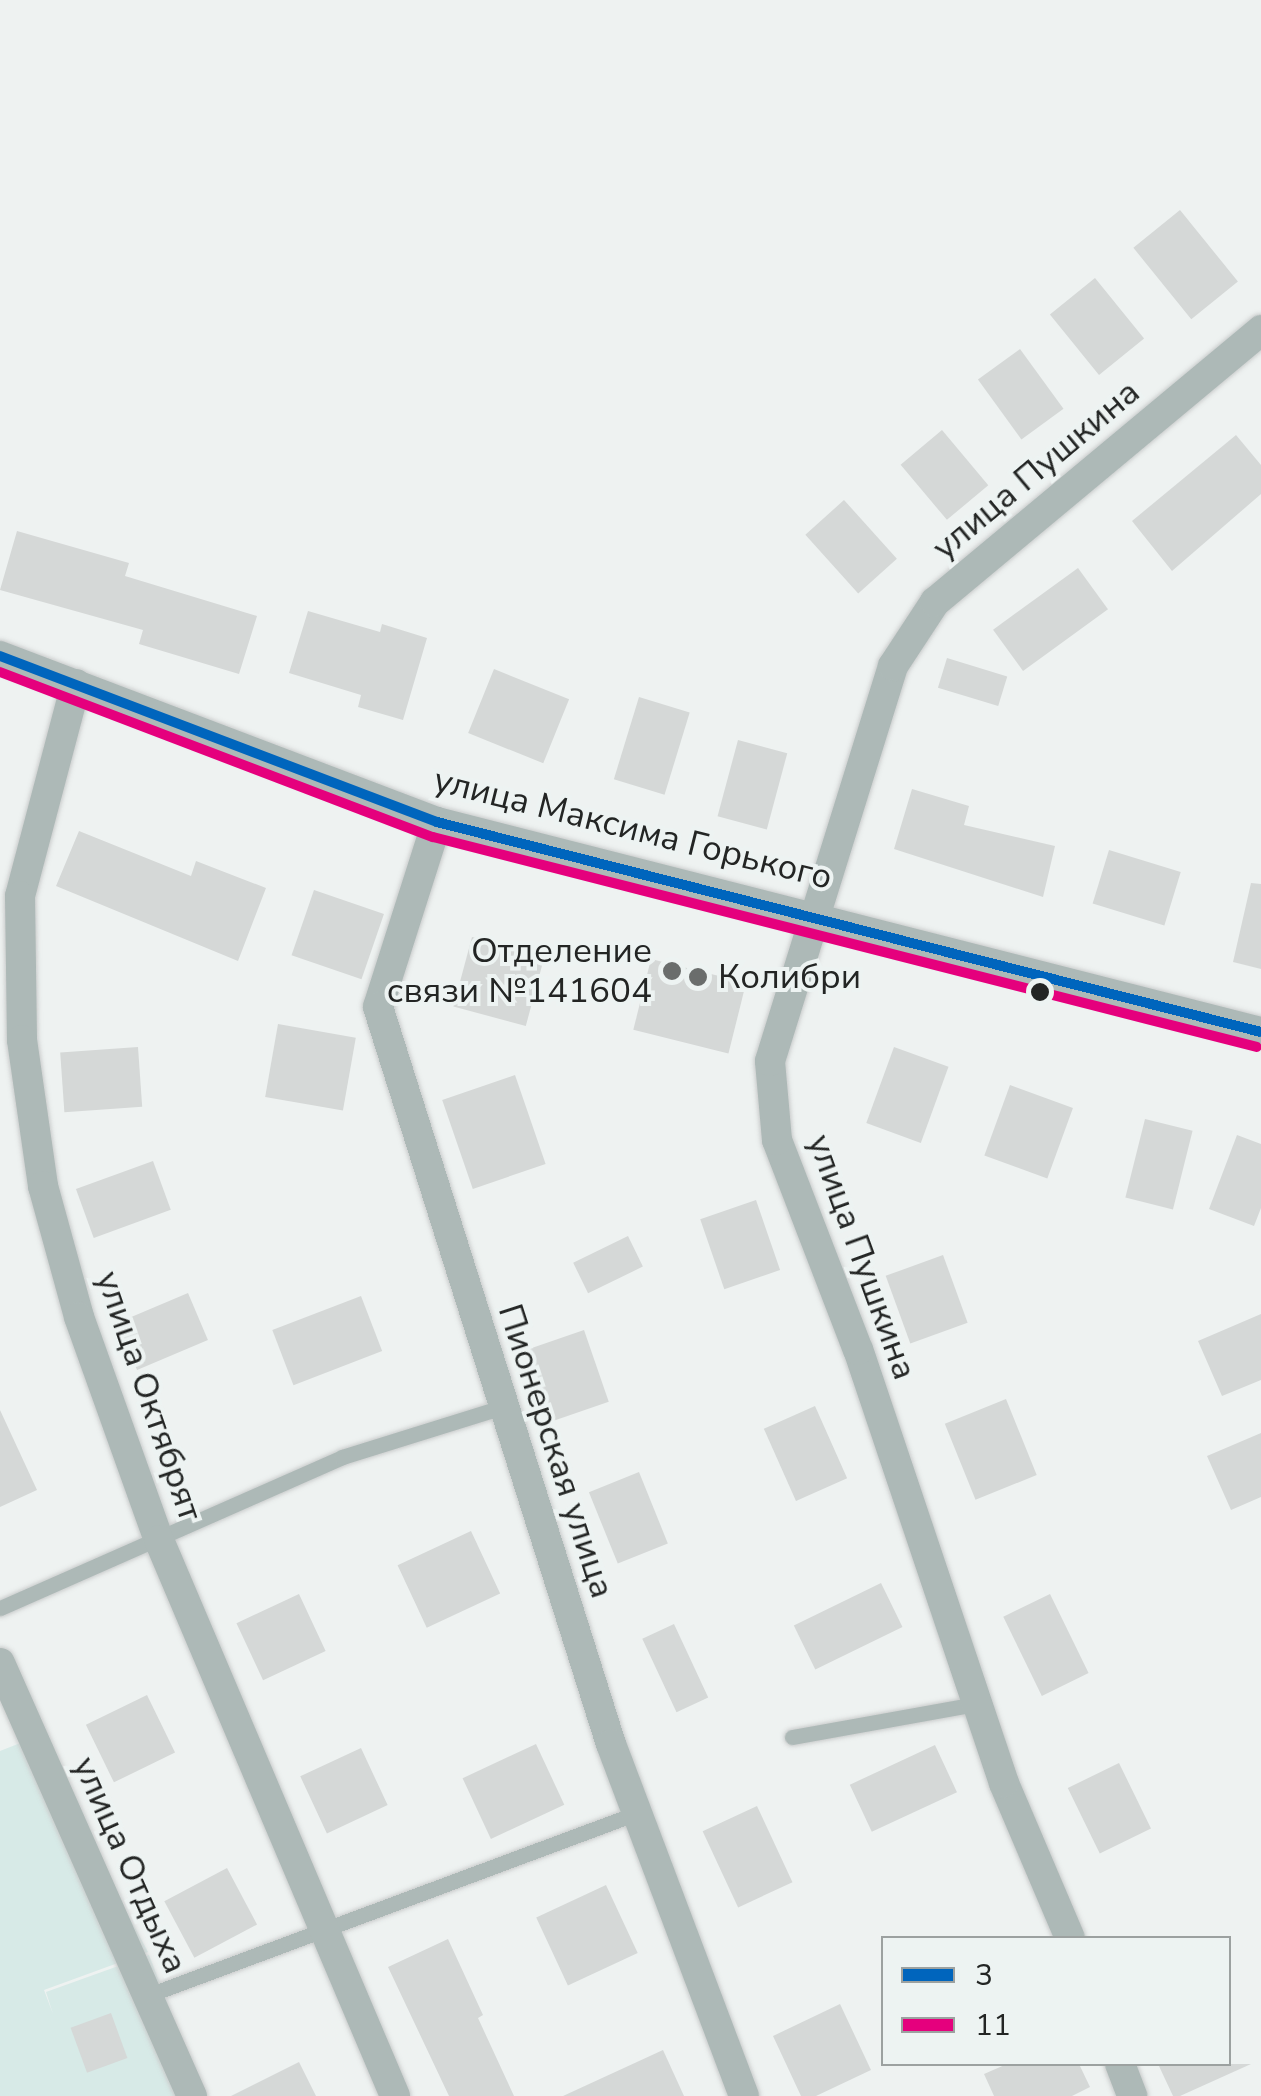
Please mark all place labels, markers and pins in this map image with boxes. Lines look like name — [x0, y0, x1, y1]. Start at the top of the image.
place label: Отделение связи №141604 — [387, 930, 652, 1012]
place label: Колибри — [718, 956, 861, 998]
marker: Отделение связи №141604 — [661, 960, 683, 982]
marker: Колибри — [687, 966, 709, 988]
unlabelled marker — [1030, 982, 1050, 1002]

